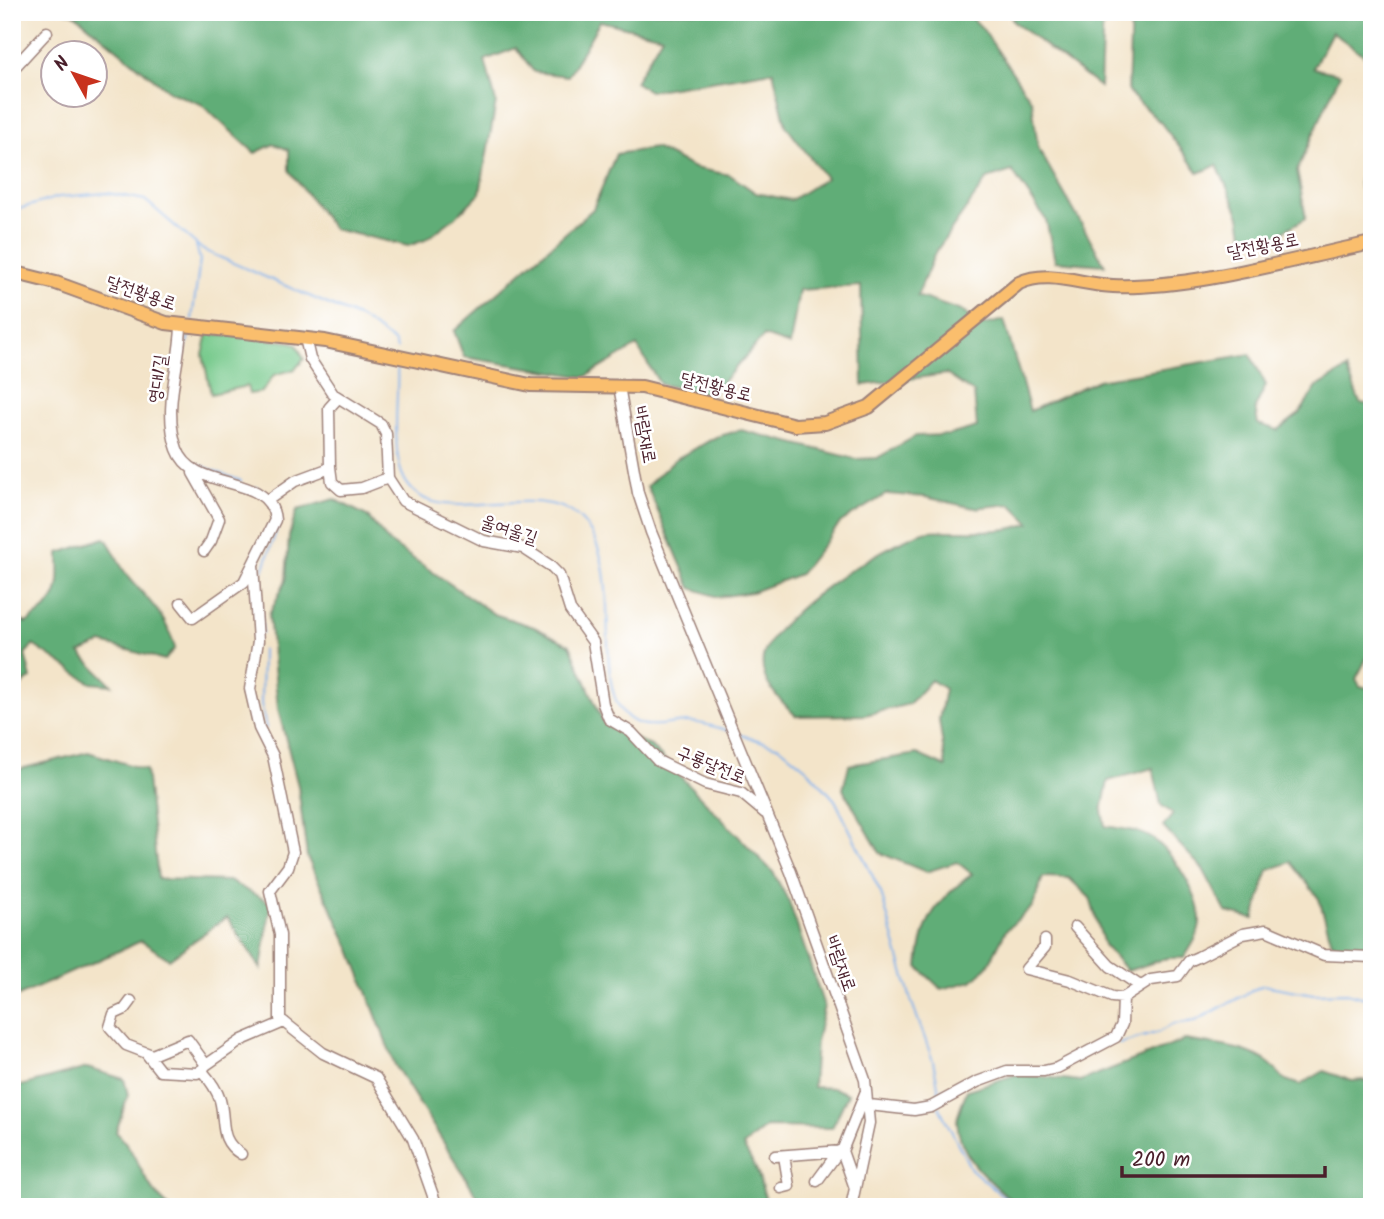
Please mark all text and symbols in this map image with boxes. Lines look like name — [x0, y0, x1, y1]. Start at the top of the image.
north arrow — [38, 38, 108, 108]
text: N — [47, 50, 78, 79]
street label: 달전황용로 — [1225, 226, 1301, 268]
street label: 달전황용로 — [102, 269, 180, 319]
street label: 영대1길 — [141, 352, 177, 405]
street label: 달전황용로 — [677, 365, 755, 411]
street label: 바람재로 — [625, 404, 663, 466]
street label: 울여울길 — [477, 508, 542, 554]
street label: 구룡달전로 — [672, 739, 750, 793]
street label: 바람재로 — [817, 932, 863, 996]
scale bar — [1122, 1135, 1324, 1179]
text: 200 m — [1132, 1144, 1190, 1177]

